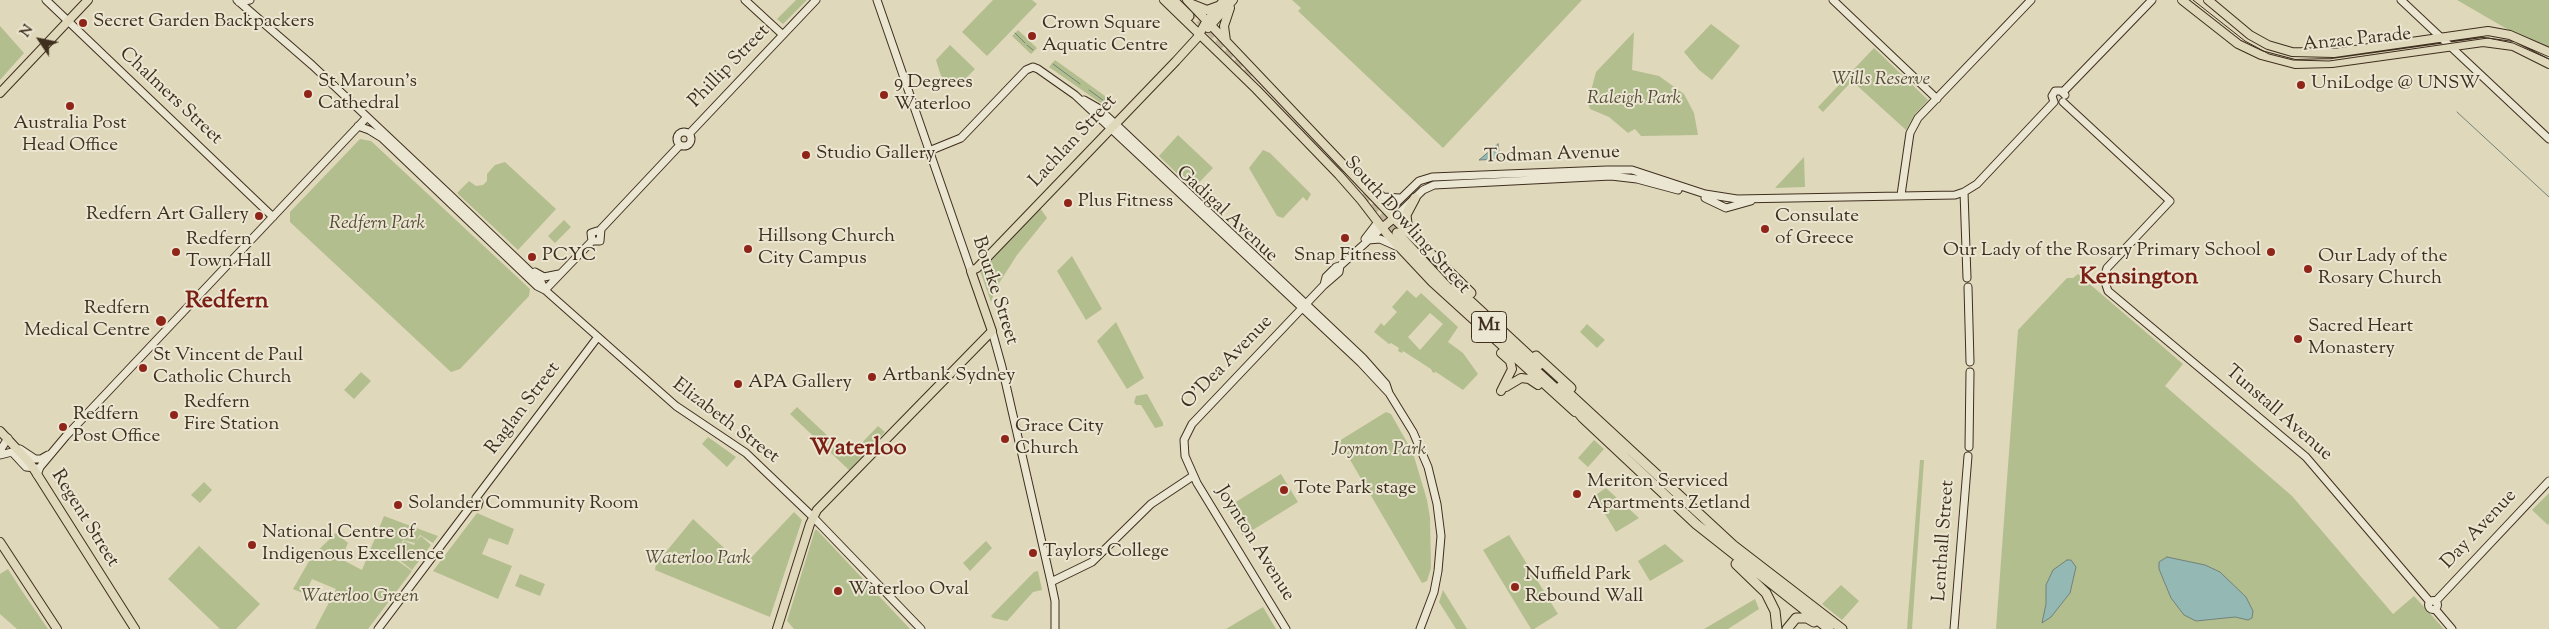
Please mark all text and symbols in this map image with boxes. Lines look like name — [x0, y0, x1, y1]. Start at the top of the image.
place label: Secret Garden Backpackers — [93, 12, 314, 34]
place label: Crown Square Aquatic Centre — [1042, 14, 1168, 58]
north arrow — [15, 15, 65, 65]
marker: Secret Garden Backpackers — [77, 17, 89, 29]
text: N — [16, 21, 39, 42]
street label: Phillip Street — [685, 21, 775, 113]
street label: Anzac Parade — [2302, 24, 2412, 58]
marker: Crown Square Aquatic Centre — [1026, 30, 1038, 42]
street label: Chalmers Street — [114, 43, 226, 151]
park label: Wills Reserve — [1832, 70, 1930, 92]
place label: St Maroun's Cathedral — [318, 72, 417, 116]
place label: 9 Degrees Waterloo — [894, 73, 973, 117]
place label: UniLodge @ UNSW — [2311, 74, 2480, 96]
marker: UniLodge @ UNSW — [2295, 79, 2307, 91]
marker: St Maroun's Cathedral — [302, 88, 314, 100]
marker: 9 Degrees Waterloo — [878, 89, 890, 101]
park label: Raleigh Park — [1587, 89, 1681, 111]
street label: Lachlan Street — [1025, 91, 1123, 193]
marker: Australia Post Head Office — [64, 100, 76, 112]
place label: Australia Post Head Office — [13, 114, 127, 158]
street label: Todman Avenue — [1484, 142, 1620, 170]
place label: Studio Gallery — [816, 144, 935, 166]
marker: Studio Gallery — [800, 149, 812, 161]
street label: South Dowling Street — [1338, 152, 1474, 300]
street label: Gadigal Avenue — [1170, 162, 1282, 268]
place label: Plus Fitness — [1078, 192, 1173, 214]
marker: Plus Fitness — [1062, 197, 1074, 209]
place label: Redfern Art Gallery — [86, 205, 249, 227]
place label: Consulate of Greece — [1775, 207, 1859, 251]
marker: Redfern Art Gallery — [253, 210, 265, 222]
park label: Redfern Park — [329, 214, 425, 236]
marker: Consulate of Greece — [1759, 223, 1771, 235]
place label: Hillsong Church City Campus — [758, 227, 895, 271]
place label: Redfern Town Hall — [186, 230, 271, 274]
marker: Snap Fitness — [1339, 232, 1351, 244]
street label: Bourke Street — [966, 234, 1022, 348]
place label: Our Lady of the Rosary Primary School — [1943, 241, 2261, 263]
marker: Hillsong Church City Campus — [742, 243, 754, 255]
marker: Redfern Town Hall — [170, 246, 182, 258]
place label: PCYC — [542, 246, 596, 268]
place label: Snap Fitness — [1294, 246, 1396, 268]
marker: Our Lady of the Rosary Primary School — [2265, 246, 2277, 258]
place label: Our Lady of the Rosary Church — [2318, 247, 2448, 291]
marker: PCYC — [526, 251, 538, 263]
marker: Our Lady of the Rosary Church — [2302, 263, 2314, 275]
district label: Kensington — [2079, 265, 2199, 293]
district label: Redfern — [185, 289, 269, 317]
place label: Redfern Medical Centre — [24, 299, 150, 343]
street label: O'Dea Avenue — [1178, 311, 1278, 415]
road number: M1 — [1472, 312, 1506, 342]
marker: Redfern Medical Centre — [154, 314, 168, 328]
place label: Sacred Heart Monastery — [2308, 317, 2413, 361]
marker: Sacred Heart Monastery — [2292, 333, 2304, 345]
place label: St Vincent de Paul Catholic Church — [153, 346, 303, 390]
street label: Raglan Street — [482, 358, 566, 460]
street label: Tunstall Avenue — [2220, 361, 2336, 467]
marker: St Vincent de Paul Catholic Church — [137, 362, 149, 374]
place label: Artbank Sydney — [882, 366, 1015, 388]
marker: Artbank Sydney — [866, 371, 878, 383]
place label: APA Gallery — [748, 373, 852, 395]
street label: Elizabeth Street — [667, 374, 783, 470]
marker: APA Gallery — [732, 378, 744, 390]
place label: Redfern Fire Station — [184, 393, 279, 437]
place label: Redfern Post Office — [73, 405, 160, 449]
marker: Redfern Fire Station — [168, 409, 180, 421]
place label: Grace City Church — [1015, 417, 1104, 461]
marker: Redfern Post Office — [57, 421, 69, 433]
marker: Grace City Church — [999, 433, 1011, 445]
district label: Waterloo — [809, 436, 907, 464]
park label: Joynton Park — [1332, 440, 1426, 462]
street label: Regent Street — [45, 466, 123, 572]
place label: Meriton Serviced Apartments Zetland — [1587, 472, 1750, 516]
place label: Tote Park stage — [1294, 479, 1416, 501]
street label: Lenthall Street — [1929, 480, 1961, 602]
street label: Joynton Avenue — [1209, 482, 1299, 606]
marker: Tote Park stage — [1278, 484, 1290, 496]
street label: Day Avenue — [2437, 485, 2523, 575]
marker: Meriton Serviced Apartments Zetland — [1571, 488, 1583, 500]
place label: Solander Community Room — [408, 494, 639, 516]
marker: Solander Community Room — [392, 499, 404, 511]
place label: National Centre of Indigenous Excellence — [262, 523, 444, 567]
marker: National Centre of Indigenous Excellence — [246, 539, 258, 551]
place label: Taylors College — [1043, 542, 1169, 564]
marker: Taylors College — [1027, 547, 1039, 559]
park label: Waterloo Park — [645, 549, 751, 571]
place label: Nuffield Park Rebound Wall — [1525, 565, 1644, 609]
place label: Waterloo Oval — [848, 580, 969, 602]
marker: Nuffield Park Rebound Wall — [1509, 581, 1521, 593]
marker: Waterloo Oval — [832, 585, 844, 597]
park label: Waterloo Green — [301, 587, 419, 609]

